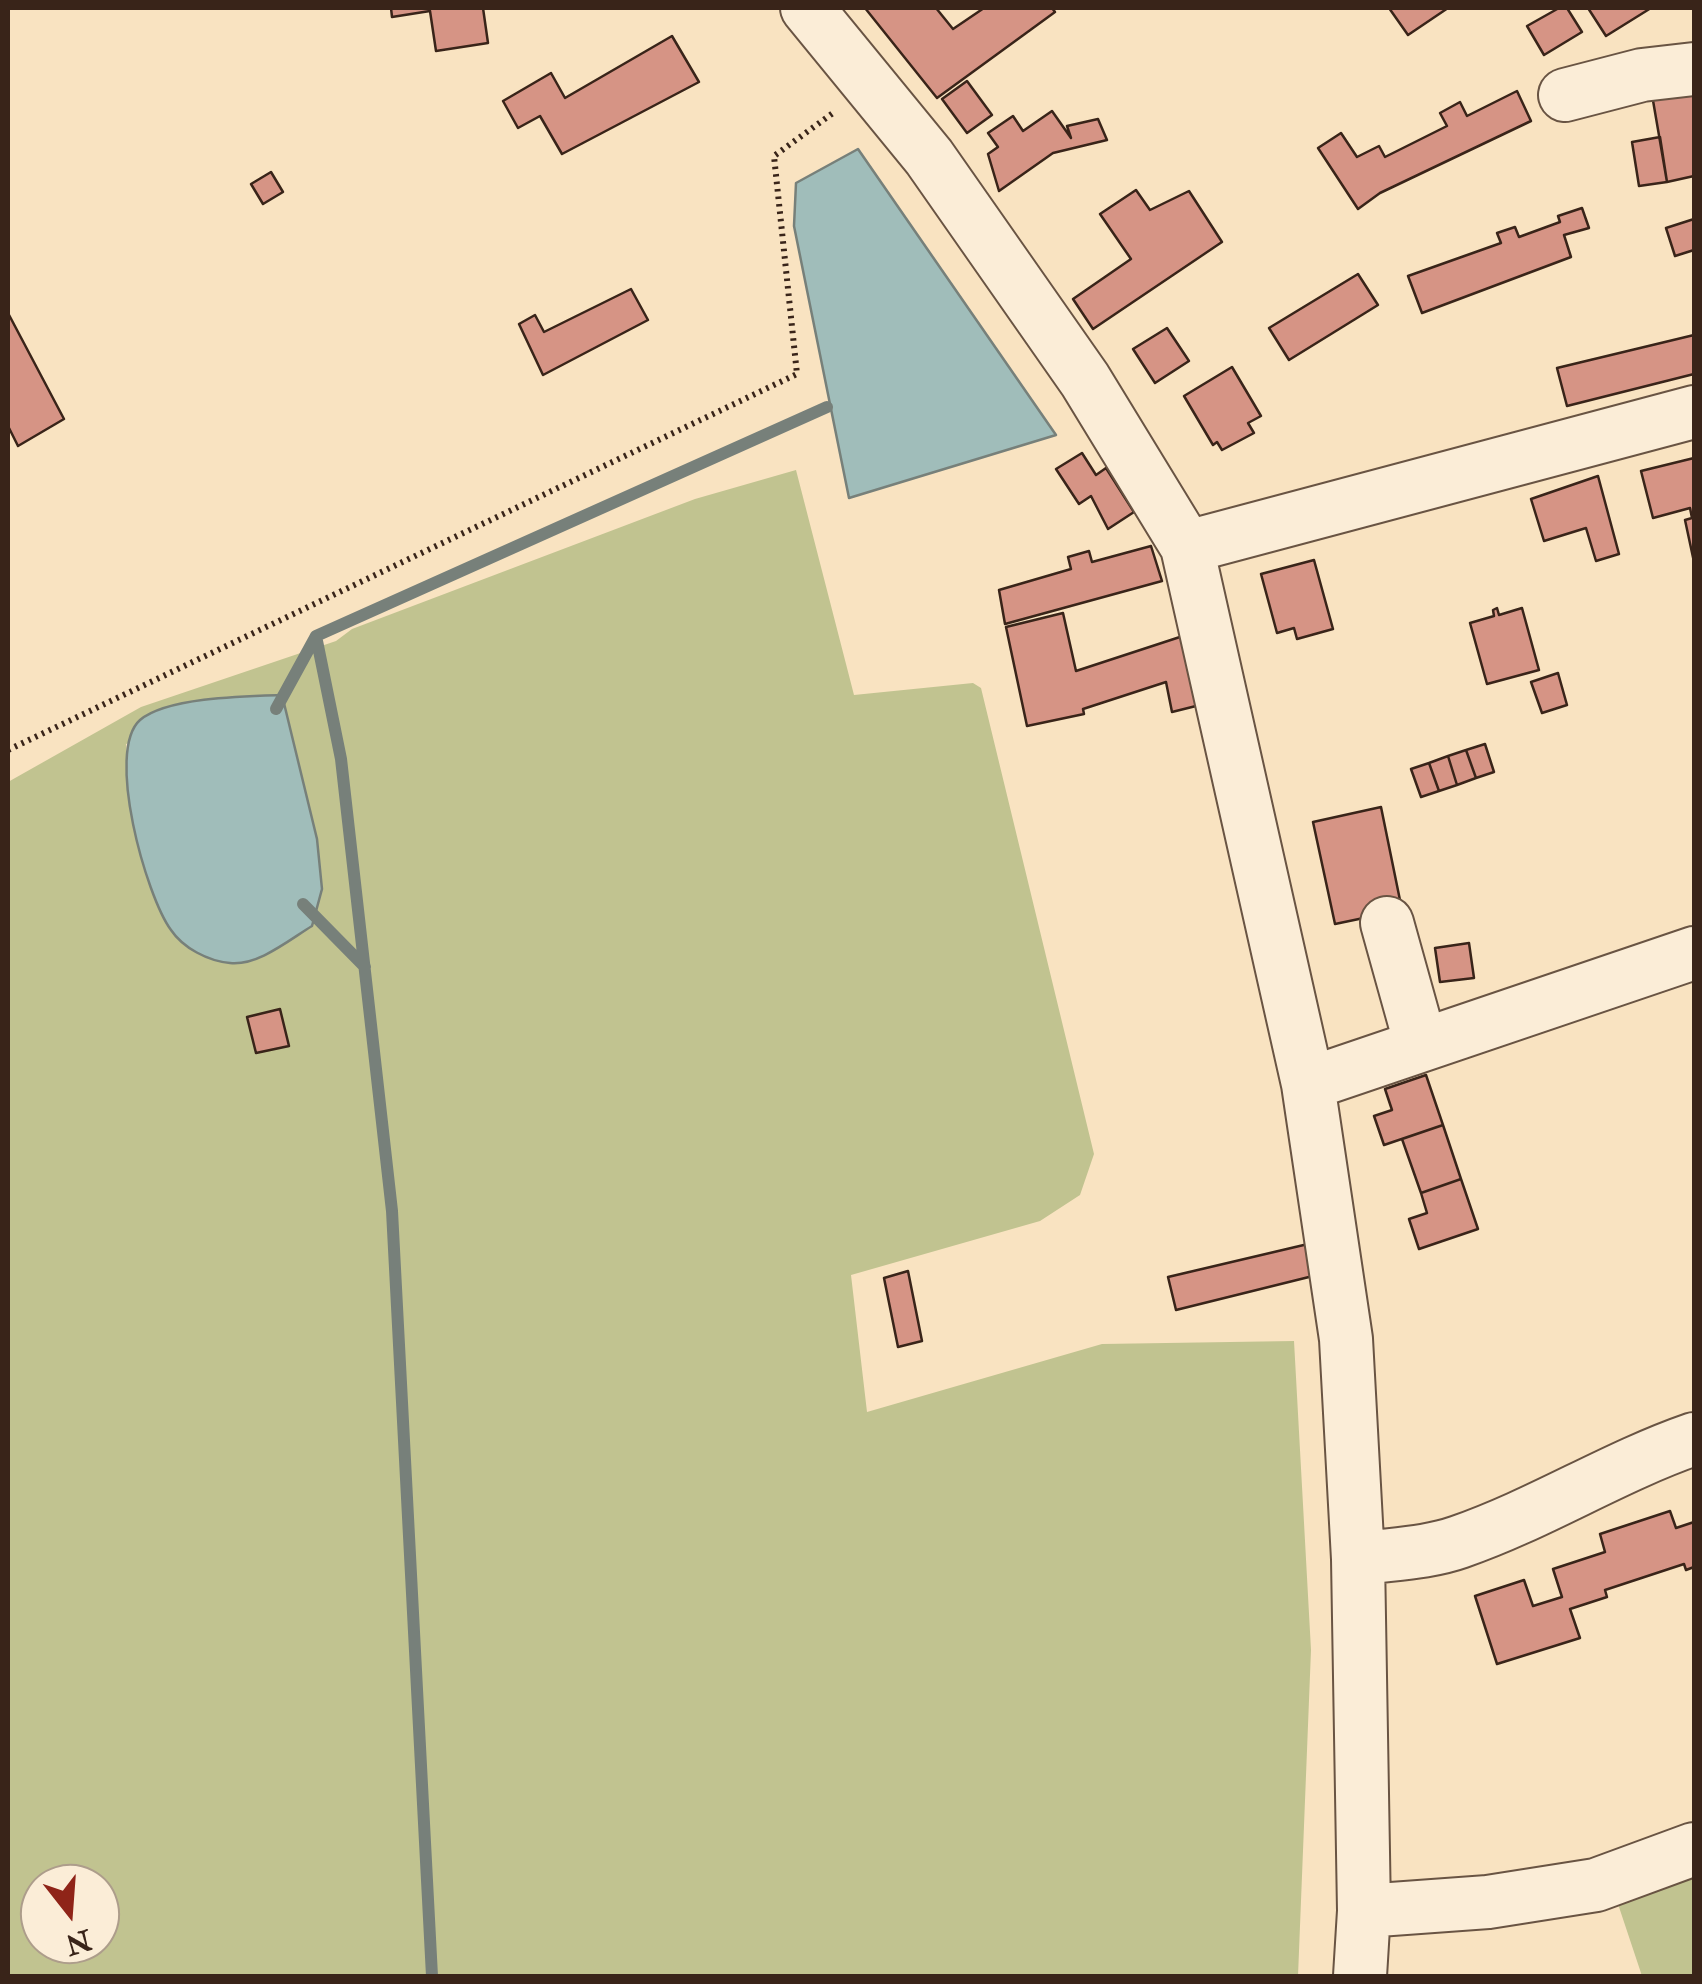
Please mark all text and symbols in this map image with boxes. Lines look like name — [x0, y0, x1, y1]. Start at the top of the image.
north arrow — [20, 1864, 120, 1964]
text: N — [61, 1921, 95, 1962]

